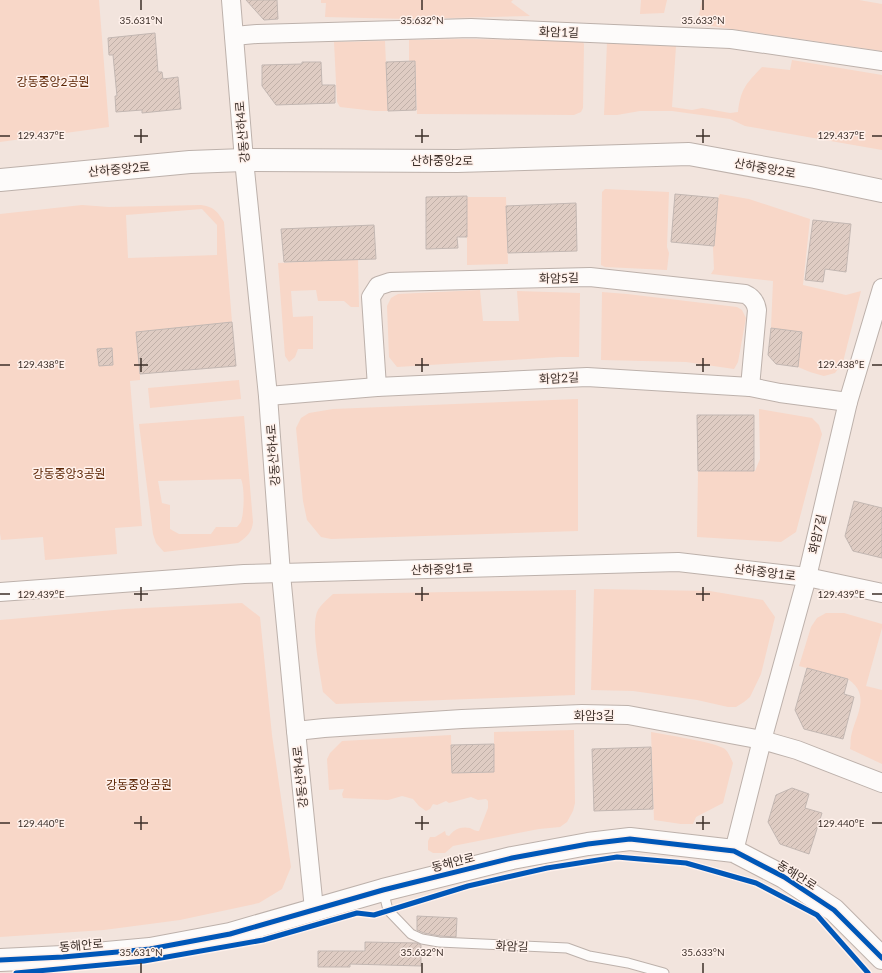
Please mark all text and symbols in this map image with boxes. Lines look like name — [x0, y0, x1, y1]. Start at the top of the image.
text: 35.631°N — [119, 14, 163, 26]
text: 35.632°N — [400, 14, 444, 26]
text: 35.633°N — [681, 14, 725, 26]
street label: 화암1길 — [539, 24, 579, 40]
park label: 강동중앙2공원 — [16, 74, 90, 89]
street label: 강동산하4로 — [232, 100, 252, 164]
text: 129.437°E — [17, 129, 65, 141]
text: 129.437°E — [817, 129, 865, 141]
street label: 산하중앙2로 — [411, 153, 473, 168]
street label: 산하중앙2로 — [733, 155, 797, 181]
street label: 산하중앙2로 — [87, 159, 151, 179]
street label: 화암5길 — [539, 270, 579, 286]
text: 129.438°E — [17, 358, 65, 370]
text: 129.438°E — [817, 358, 865, 370]
street label: 화암2길 — [539, 369, 579, 387]
street label: 강동산하4로 — [263, 423, 283, 487]
park label: 강동중앙3공원 — [32, 466, 106, 481]
street label: 화암7길 — [805, 513, 829, 555]
street label: 산하중앙1로 — [411, 560, 473, 578]
street label: 산하중앙1로 — [733, 561, 797, 583]
text: 129.439°E — [17, 588, 65, 600]
text: 129.439°E — [817, 588, 865, 600]
street label: 화암3길 — [574, 708, 614, 723]
street label: 강동산하4로 — [289, 745, 311, 809]
park label: 강동중앙공원 — [106, 777, 172, 792]
text: 129.440°E — [17, 817, 65, 829]
text: 129.440°E — [817, 817, 865, 829]
street label: 동해안로 — [430, 849, 476, 875]
street label: 동해안로 — [774, 857, 820, 893]
street label: 동해안로 — [58, 936, 104, 954]
street label: 화암길 — [495, 938, 529, 954]
text: 35.631°N — [119, 946, 163, 958]
text: 35.632°N — [400, 946, 444, 958]
text: 35.633°N — [681, 946, 725, 958]

